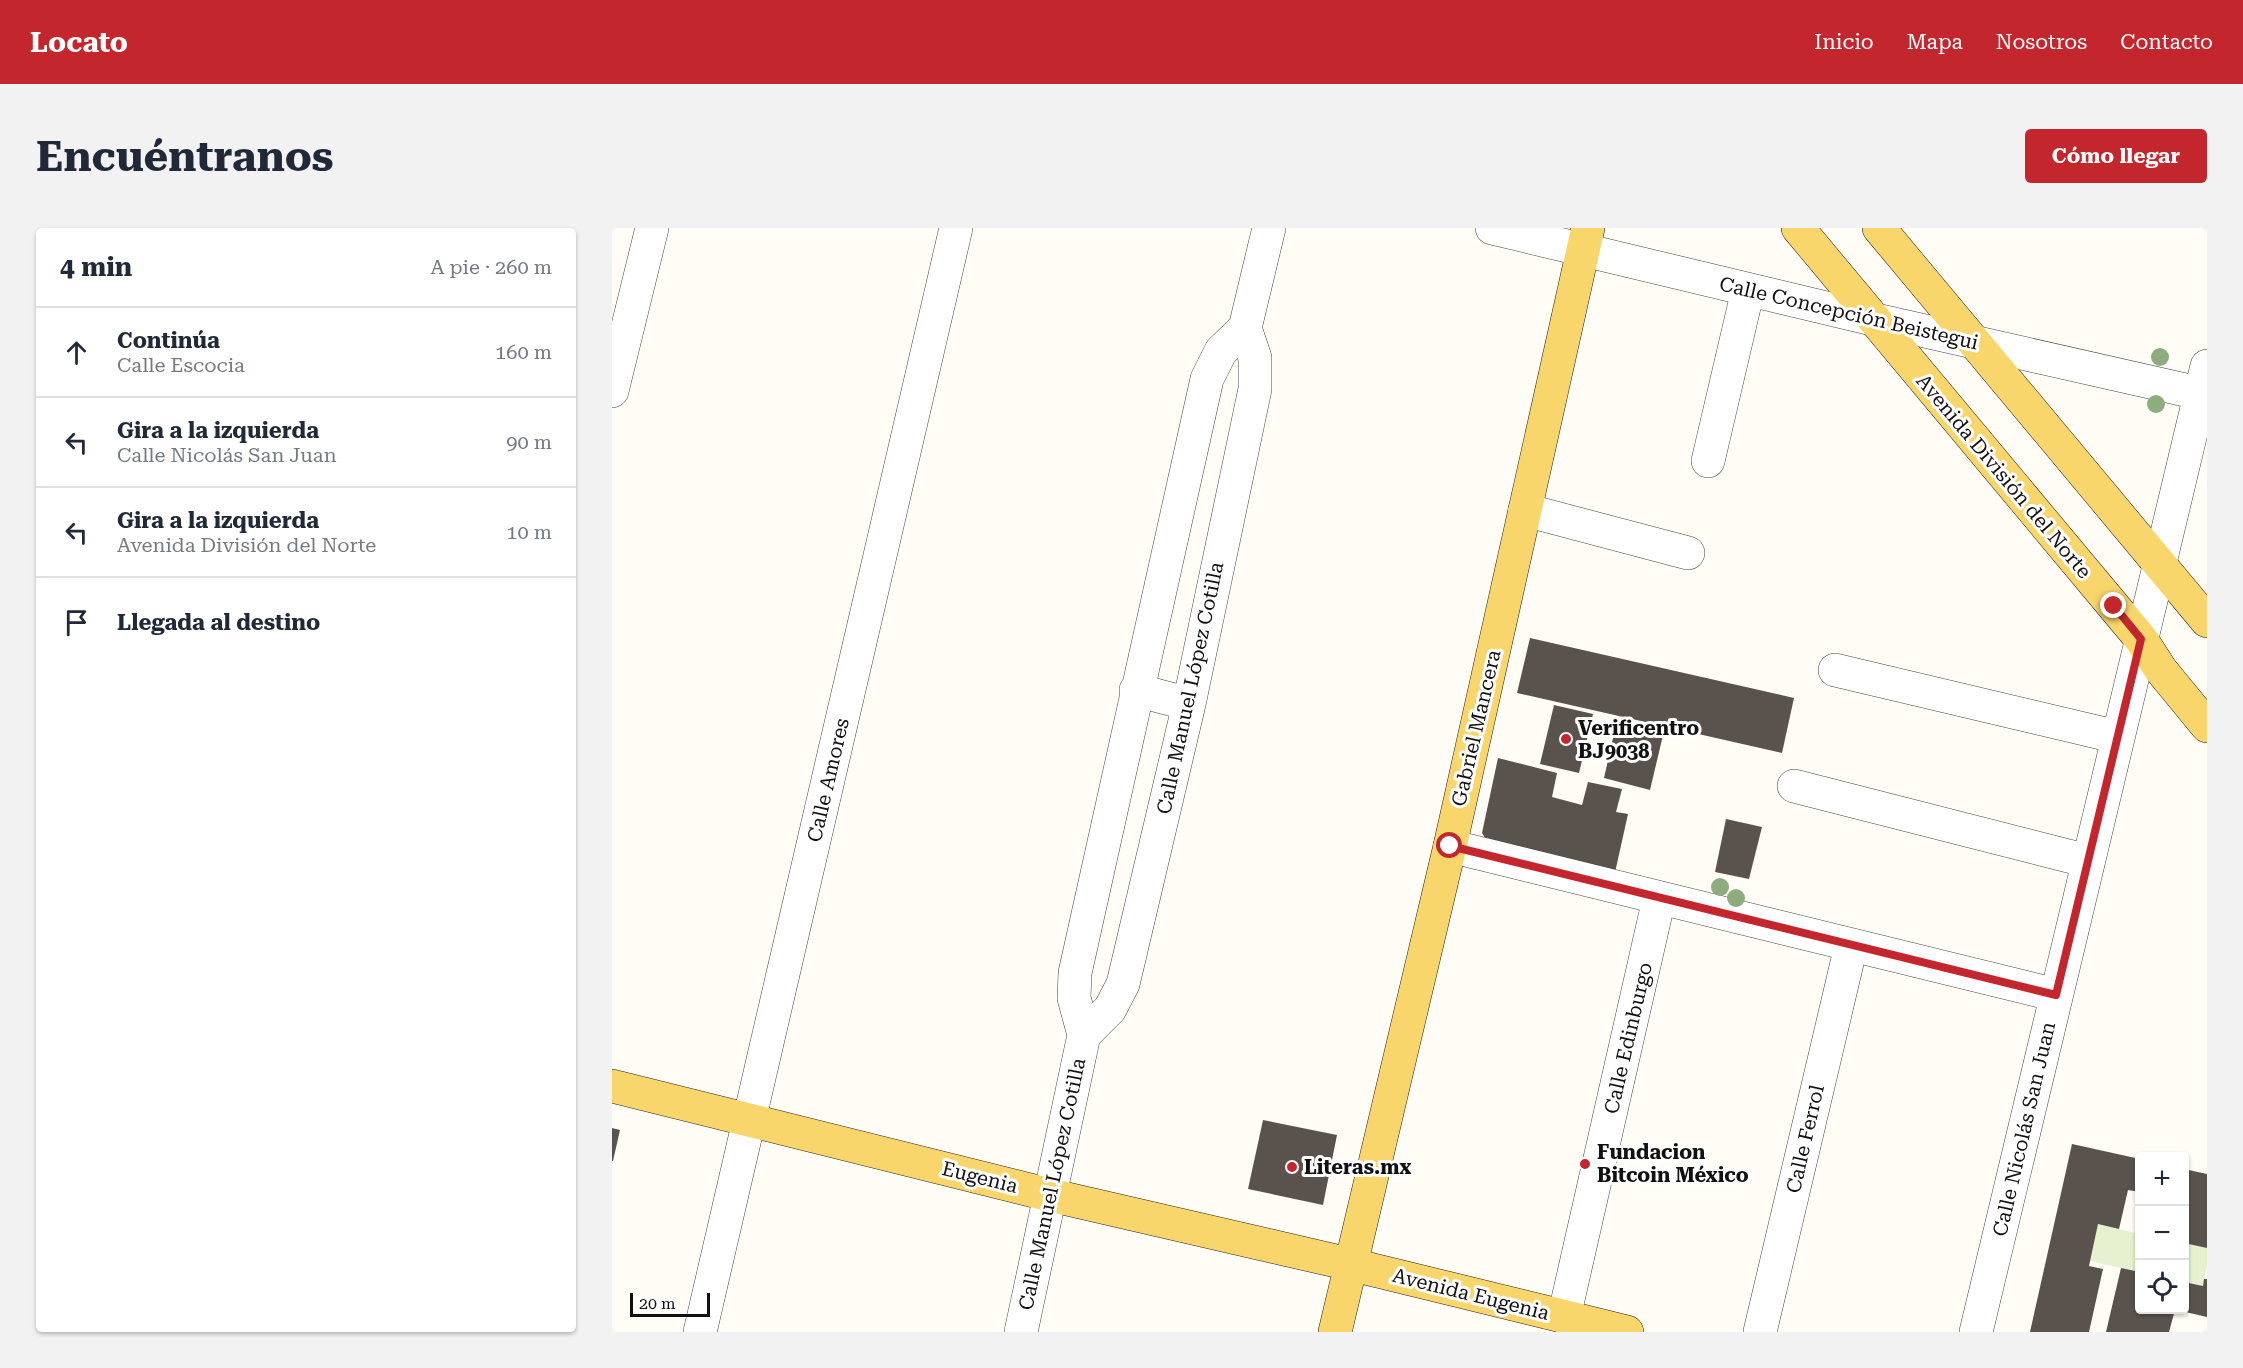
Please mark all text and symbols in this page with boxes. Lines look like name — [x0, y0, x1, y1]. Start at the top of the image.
text: Locato — [30, 26, 128, 59]
text: Inicio — [1814, 30, 1874, 54]
text: Mapa — [1907, 30, 1963, 54]
text: Nosotros — [1996, 30, 2087, 54]
text: Contacto — [2120, 30, 2213, 54]
button: Cómo llegar — [2025, 129, 2207, 183]
text: Encuéntranos — [36, 132, 334, 181]
text: 4 min — [60, 252, 132, 282]
text: A pie · 260 m — [430, 255, 552, 279]
street label: Calle Concepción Beistegui — [1717, 271, 1981, 355]
text: Continúa — [117, 328, 220, 353]
icon: ahead — [60, 336, 93, 369]
text: 160 m — [495, 340, 552, 364]
text: Calle Escocia — [117, 353, 245, 377]
street label: Avenida División del Norte — [1911, 369, 2097, 583]
text: Gira a la izquierda — [117, 418, 319, 443]
icon: left — [60, 426, 93, 459]
text: 90 m — [506, 430, 552, 454]
text: Calle Nicolás San Juan — [117, 443, 337, 467]
text: Gira a la izquierda — [117, 508, 319, 533]
icon: left — [60, 516, 93, 549]
text: 10 m — [506, 520, 552, 544]
text: Avenida División del Norte — [117, 533, 376, 557]
street label: Calle Manuel López Cotilla — [1152, 559, 1229, 816]
route end — [2100, 592, 2126, 618]
icon: arrive — [60, 606, 93, 639]
text: Llegada al destino — [117, 610, 320, 635]
street label: Gabriel Mancera — [1446, 647, 1506, 809]
street label: Calle Amores — [802, 716, 854, 844]
place label: Verificentro BJ9038 — [1578, 716, 1699, 763]
marker: Verificentro BJ9038 — [1559, 732, 1573, 746]
route start — [1436, 832, 1462, 858]
street label: Calle Edinburgo — [1599, 960, 1657, 1116]
street label: Calle Nicolás San Juan — [1988, 1019, 2060, 1239]
street label: Calle Manuel López Cotilla — [1014, 1055, 1091, 1312]
street label: Calle Ferrol — [1781, 1083, 1829, 1195]
place label: Fundacion Bitcoin México — [1597, 1140, 1749, 1187]
map controls — [2135, 1152, 2189, 1314]
button: + — [2135, 1152, 2189, 1206]
place label: Literas.mx — [1304, 1155, 1412, 1179]
street label: Eugenia — [940, 1156, 1020, 1198]
marker: Fundacion Bitcoin México — [1578, 1157, 1592, 1171]
marker: Literas.mx — [1285, 1160, 1299, 1174]
button: − — [2135, 1206, 2189, 1260]
button: locate — [2135, 1260, 2189, 1314]
street label: Avenida Eugenia — [1390, 1263, 1552, 1325]
scale bar — [630, 1290, 710, 1318]
text: 20 m — [639, 1294, 676, 1313]

